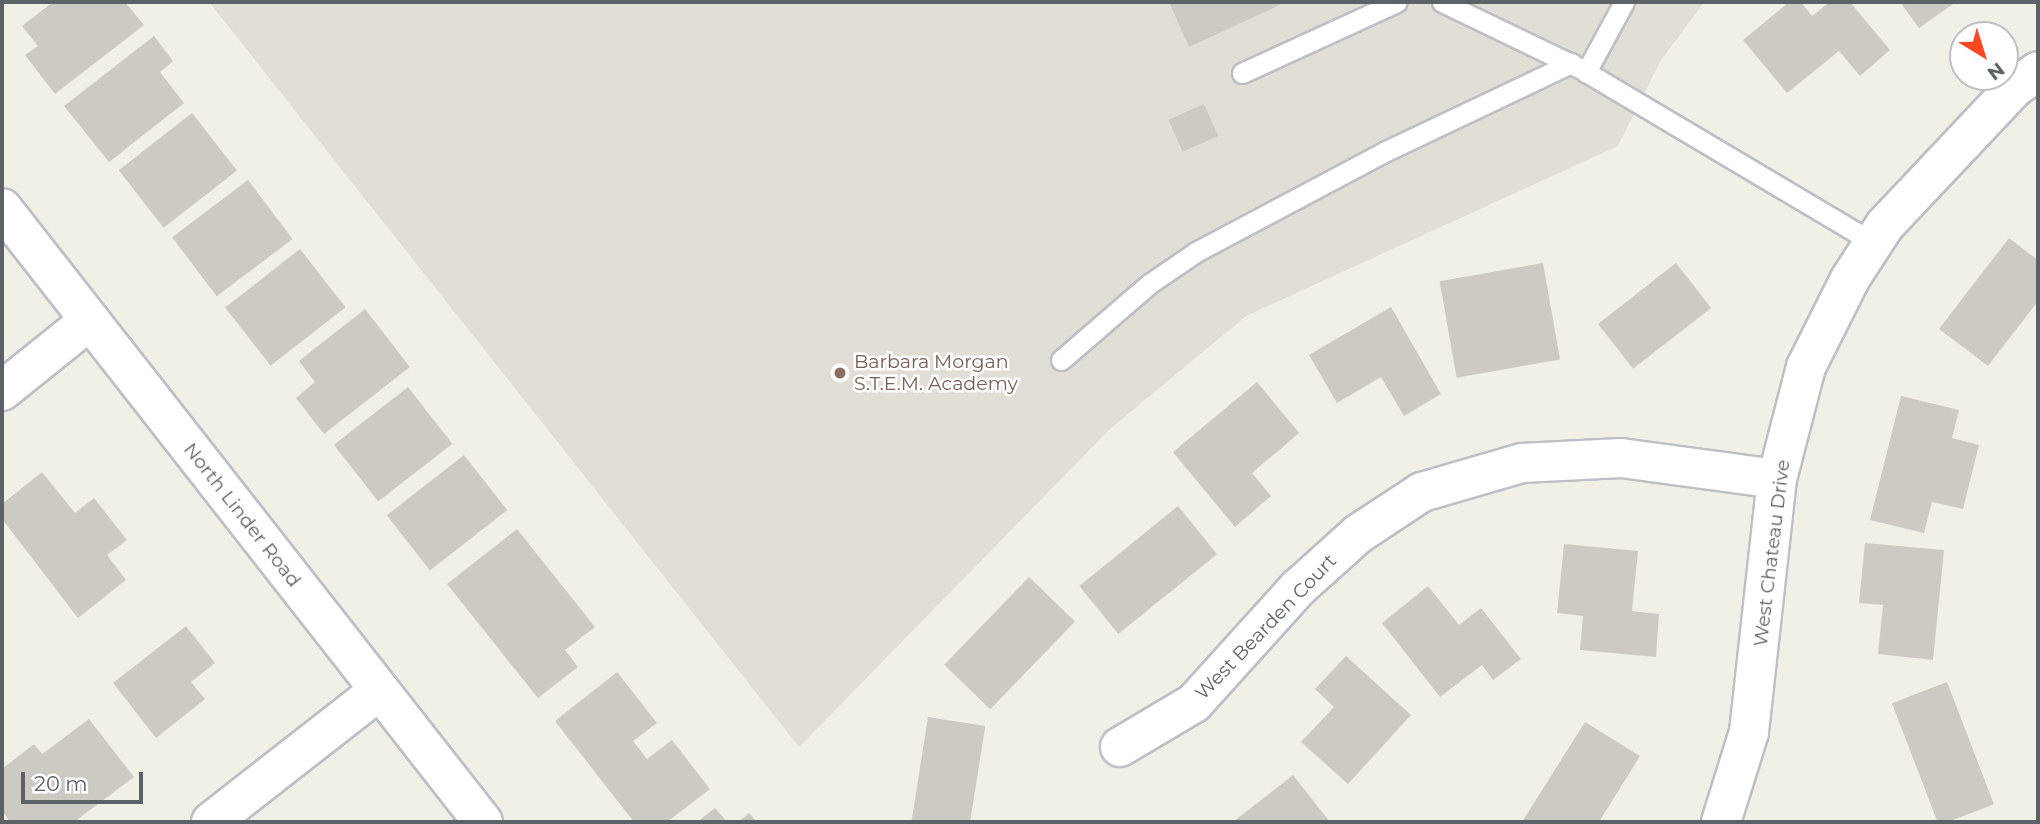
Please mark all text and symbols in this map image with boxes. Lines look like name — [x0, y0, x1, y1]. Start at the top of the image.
north arrow — [1949, 21, 2019, 91]
text: N — [1983, 58, 2009, 85]
place label: Barbara Morgan S.T.E.M. Academy — [854, 351, 1018, 395]
marker: Barbara Morgan S.T.E.M. Academy — [832, 365, 848, 381]
street label: North Linder Road — [179, 438, 305, 592]
street label: West Chateau Drive — [1749, 458, 1795, 648]
street label: West Bearden Court — [1191, 550, 1341, 704]
scale bar — [24, 758, 147, 802]
text: 20 m — [34, 771, 88, 796]

